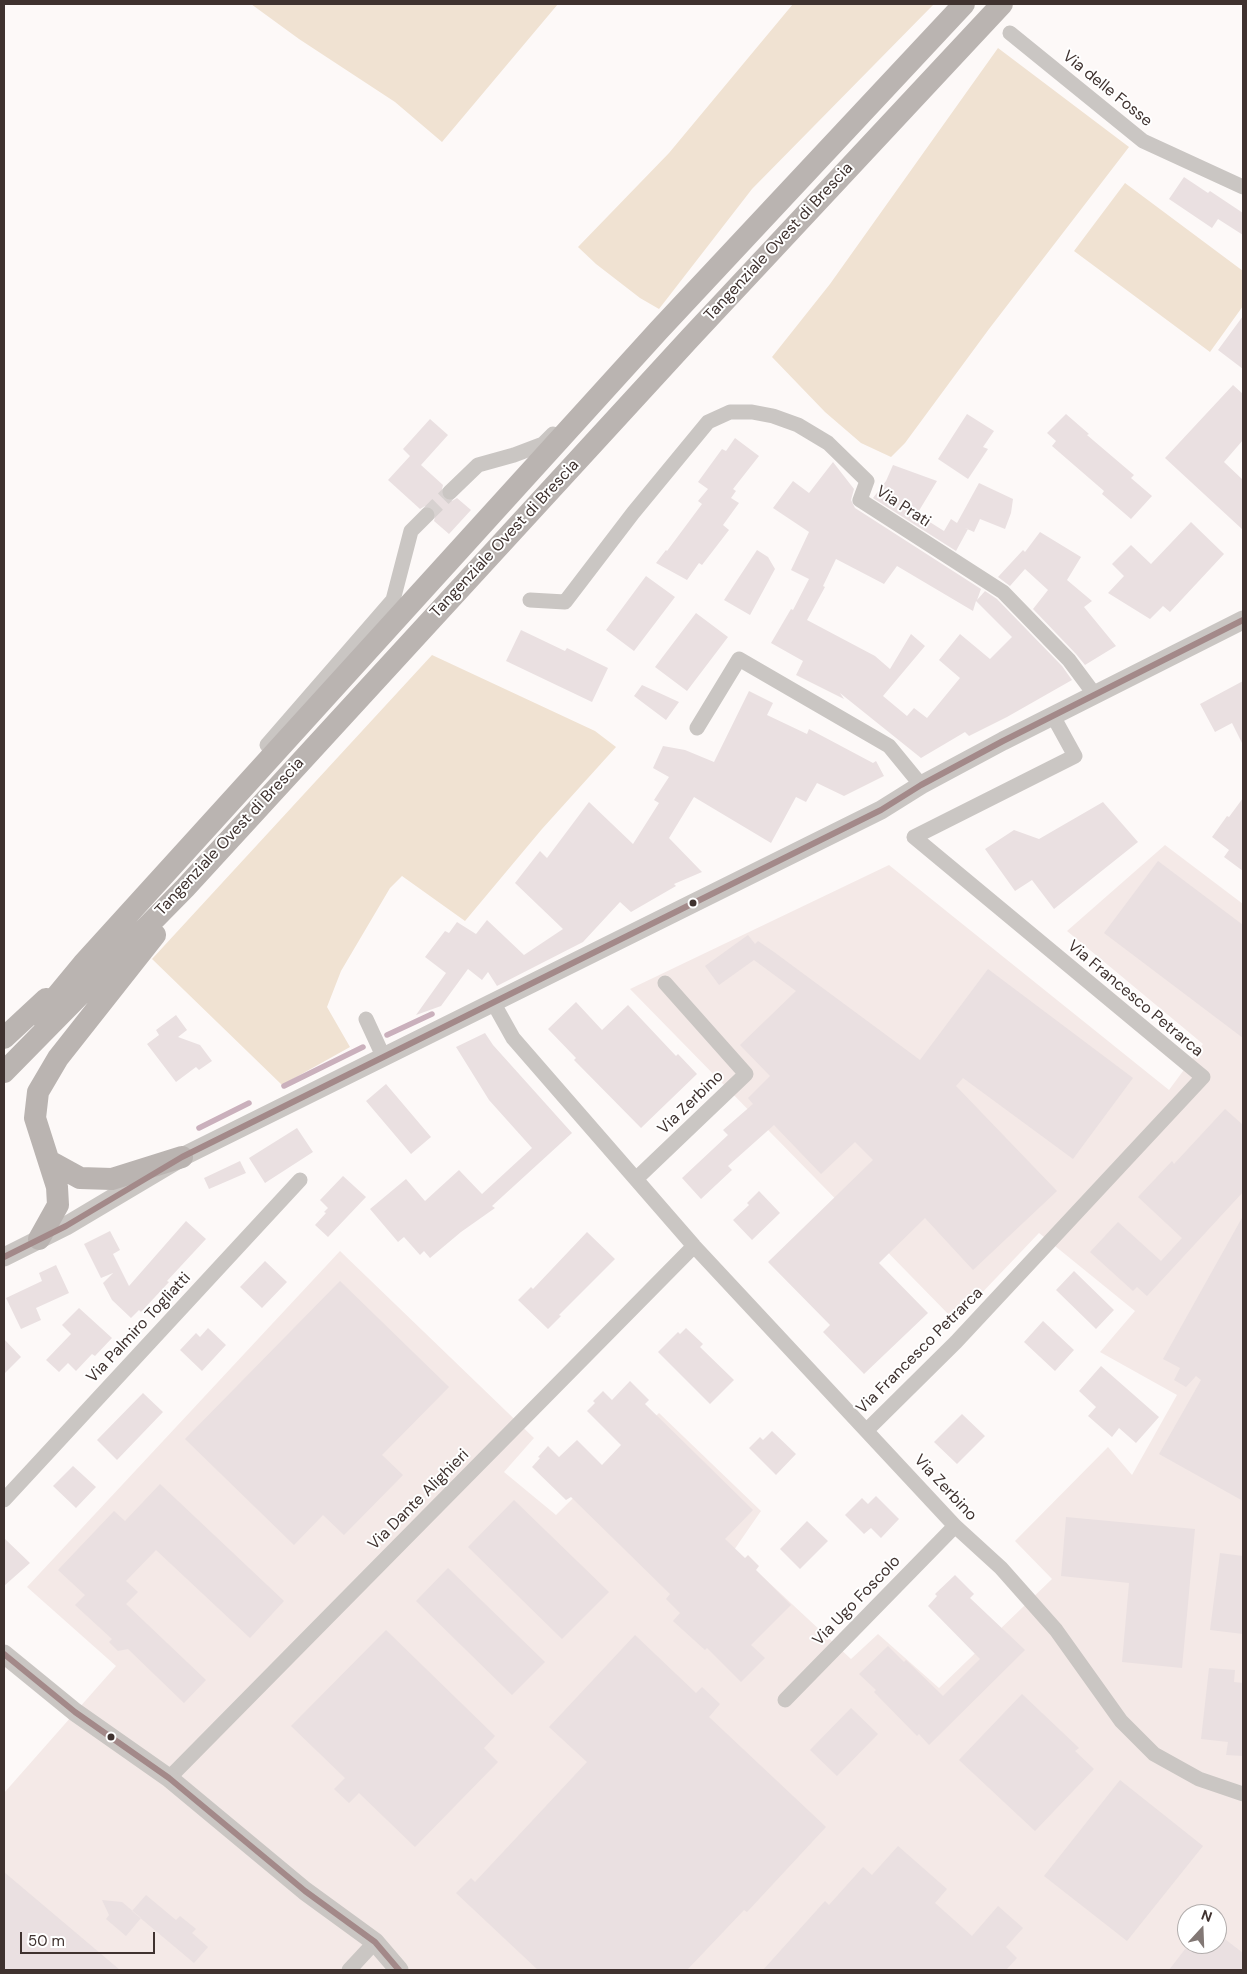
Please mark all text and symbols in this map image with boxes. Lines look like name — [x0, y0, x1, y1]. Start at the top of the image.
street label: Via delle Fosse — [1058, 47, 1156, 131]
street label: Tangenziale Ovest di Brescia — [701, 159, 857, 325]
street label: Tangenziale Ovest di Brescia — [427, 456, 583, 622]
street label: Via Prati — [872, 482, 934, 532]
street label: Tangenziale Ovest di Brescia — [152, 754, 308, 920]
unlabelled marker — [688, 898, 698, 908]
street label: Via Francesco Petrarca — [1063, 937, 1207, 1061]
street label: Via Zerbino — [654, 1067, 728, 1139]
street label: Via Palmiro Togliatti — [83, 1269, 195, 1387]
street label: Via Francesco Petrarca — [853, 1284, 987, 1418]
street label: Via Dante Alighieri — [365, 1446, 473, 1554]
street label: Via Zerbino — [909, 1451, 981, 1525]
street label: Via Ugo Foscolo — [809, 1552, 905, 1650]
unlabelled marker — [106, 1732, 116, 1742]
north arrow — [1177, 1904, 1227, 1954]
text: N — [1199, 1906, 1215, 1926]
scale bar — [22, 1922, 158, 1954]
text: 50 m — [28, 1931, 65, 1951]

